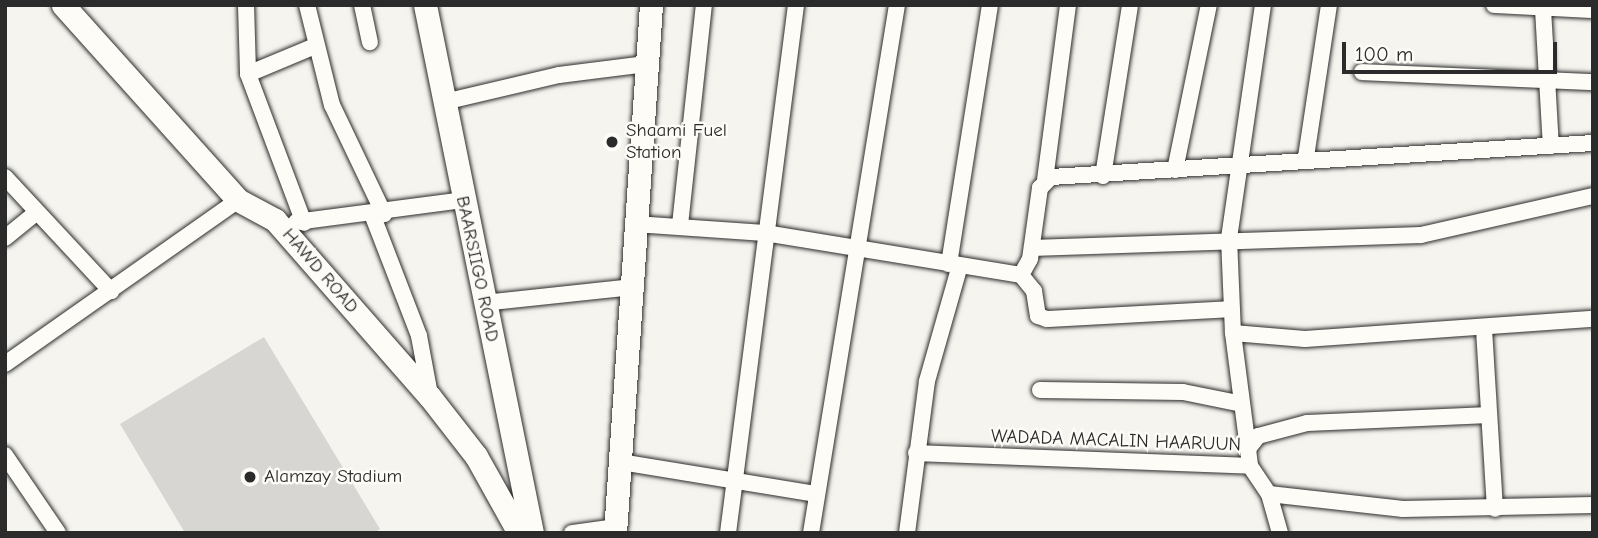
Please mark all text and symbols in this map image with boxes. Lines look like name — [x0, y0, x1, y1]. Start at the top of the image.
scale bar — [1346, 28, 1561, 72]
text: 100 m — [1355, 42, 1413, 66]
place label: Shaami Fuel Station — [626, 120, 727, 164]
marker: Shaami Fuel Station — [604, 134, 620, 150]
street label: BAARSIIGO ROAD — [450, 194, 504, 344]
street label: HAWD ROAD — [277, 224, 363, 318]
street label: WADADA MACALIN HAARUUN — [991, 425, 1241, 457]
place label: Alamzay Stadium — [264, 466, 402, 488]
marker: Alamzay Stadium — [242, 469, 258, 485]

